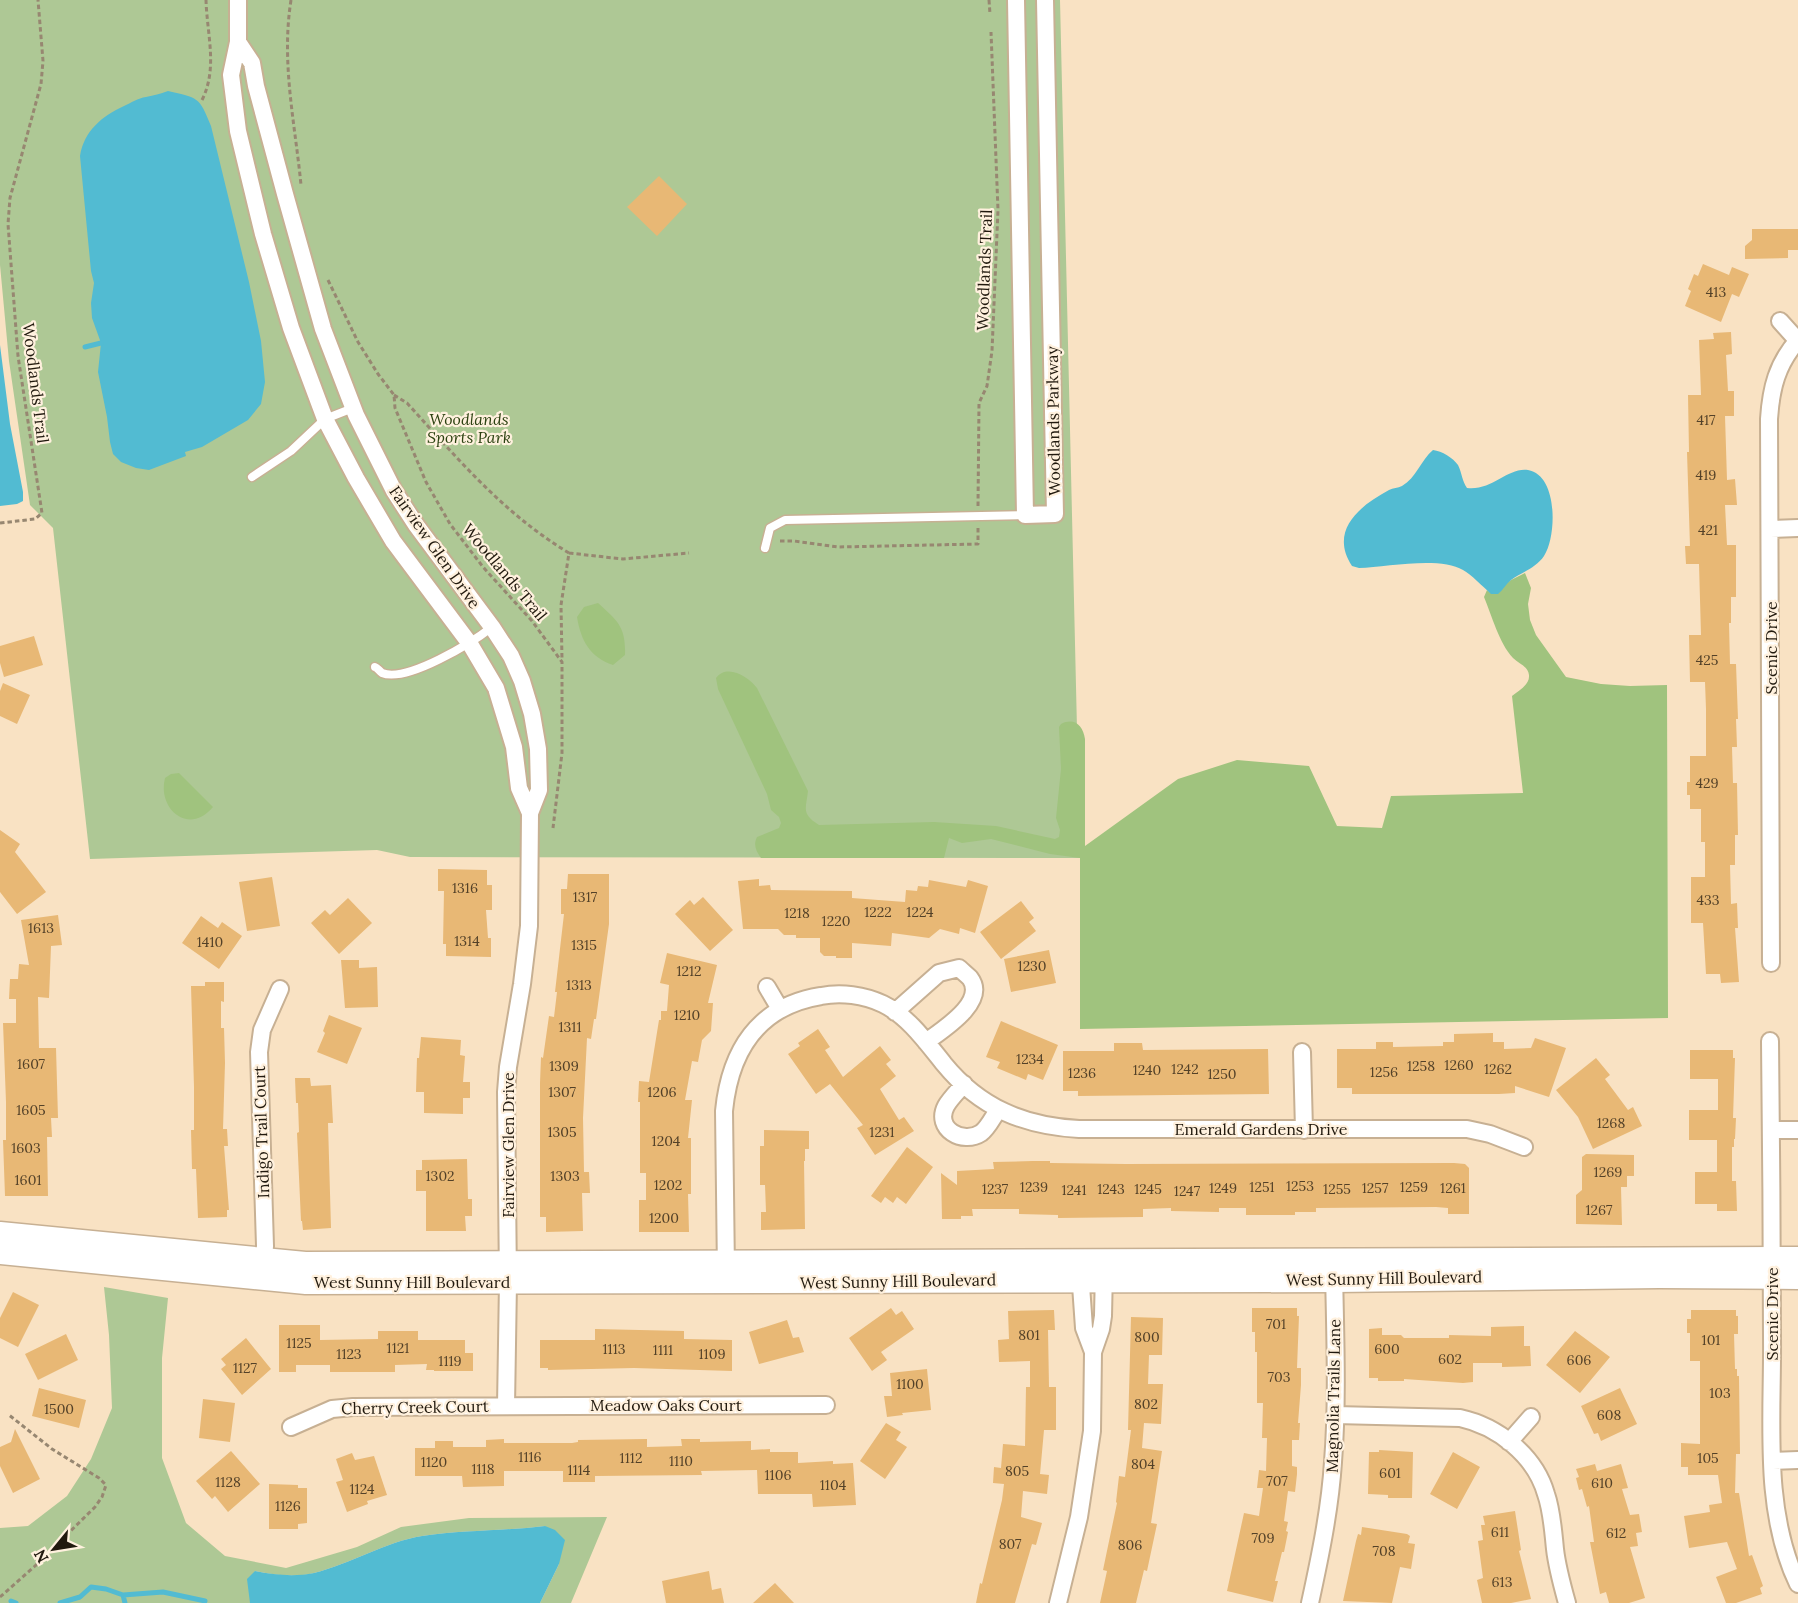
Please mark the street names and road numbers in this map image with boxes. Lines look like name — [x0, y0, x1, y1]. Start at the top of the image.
street label: Woodlands Trail — [972, 209, 996, 331]
street label: Woodlands Trail — [19, 322, 53, 444]
street label: Woodlands Parkway — [1042, 345, 1064, 496]
street label: Fairview Glen Drive — [385, 482, 485, 613]
street label: Woodlands Trail — [458, 519, 552, 625]
street label: Scenic Drive — [1761, 601, 1781, 695]
street label: Indigo Trail Court — [249, 1064, 273, 1199]
street label: Fairview Glen Drive — [498, 1072, 518, 1218]
street label: Emerald Gardens Drive — [1175, 1119, 1348, 1139]
street label: West Sunny Hill Boulevard — [1286, 1266, 1483, 1290]
street label: Scenic Drive — [1762, 1267, 1782, 1361]
street label: West Sunny Hill Boulevard — [800, 1269, 997, 1293]
street label: West Sunny Hill Boulevard — [314, 1272, 511, 1292]
street label: Magnolia Trails Lane — [1322, 1319, 1344, 1473]
street label: Meadow Oaks Court — [590, 1395, 743, 1415]
street label: Cherry Creek Court — [341, 1396, 490, 1418]

